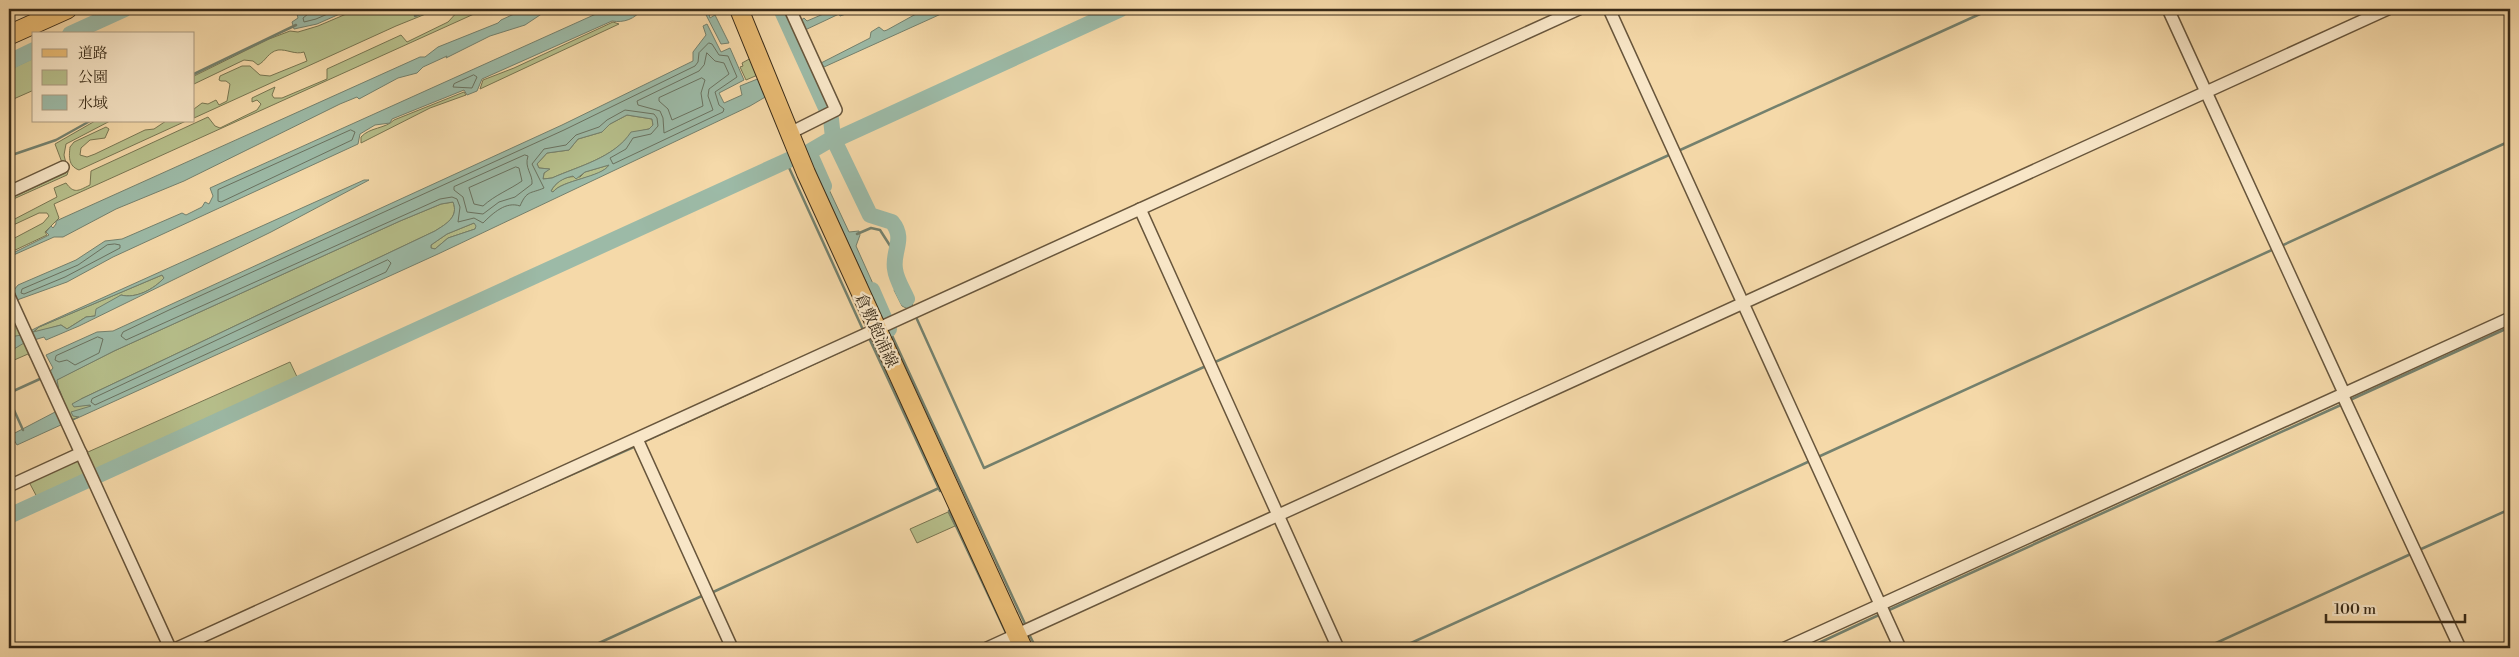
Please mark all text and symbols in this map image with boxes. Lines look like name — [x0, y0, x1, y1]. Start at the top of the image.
legend — [32, 32, 195, 122]
text: 道路 — [78, 44, 108, 63]
text: 公園 — [78, 68, 108, 87]
text: 水域 — [78, 94, 108, 113]
street label: 倉敷飽浦線 — [850, 290, 902, 371]
scale bar — [2326, 592, 2465, 624]
text: 100 m — [2334, 600, 2376, 619]

